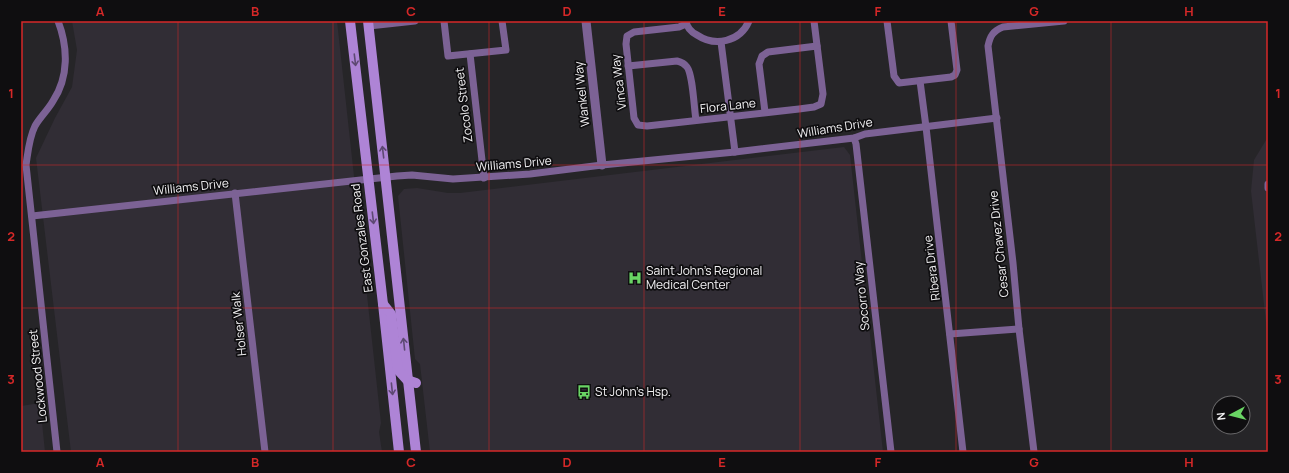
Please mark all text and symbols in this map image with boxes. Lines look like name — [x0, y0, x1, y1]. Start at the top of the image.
text: A — [96, 2, 105, 20]
text: B — [251, 2, 259, 20]
text: C — [406, 2, 416, 20]
text: D — [562, 2, 572, 20]
text: E — [718, 2, 726, 20]
text: F — [875, 2, 882, 20]
text: G — [1029, 2, 1039, 20]
text: H — [1184, 2, 1194, 20]
one-way arrow — [351, 53, 358, 66]
street label: Vinca Way — [607, 53, 630, 111]
street label: Wankel Way — [570, 60, 593, 128]
street label: Zocolo Street — [450, 66, 477, 144]
text: 1 — [8, 84, 14, 102]
text: 1 — [1275, 84, 1281, 102]
street label: Flora Lane — [699, 94, 757, 117]
street label: Williams Drive — [796, 113, 874, 142]
one-way arrow — [379, 146, 387, 159]
street label: Williams Drive — [475, 152, 552, 175]
street label: Williams Drive — [152, 174, 230, 199]
street label: East Gonzales Road — [346, 183, 377, 293]
street label: Cesar Chavez Drive — [984, 190, 1013, 298]
one-way arrow — [369, 211, 377, 224]
text: 2 — [7, 227, 15, 245]
text: 2 — [1274, 227, 1282, 245]
street label: Ribera Drive — [919, 234, 944, 302]
street label: Socorro Way — [849, 260, 874, 331]
place label: Saint John's Regional Medical Center — [646, 262, 762, 293]
hospital icon: Saint John's Regional Medical Center — [627, 270, 643, 286]
street label: Holser Walk — [227, 290, 250, 357]
street label: Lockwood Street — [24, 328, 51, 424]
one-way arrow — [400, 338, 407, 351]
text: 3 — [7, 370, 15, 388]
text: 3 — [1274, 370, 1282, 388]
one-way arrow — [388, 382, 396, 395]
place label: St John's Hsp. — [595, 383, 671, 400]
bus stop icon: St John's Hsp. — [576, 384, 592, 400]
north arrow — [1211, 395, 1251, 435]
text: N — [1213, 411, 1229, 421]
text: A — [96, 453, 105, 471]
text: B — [251, 453, 259, 471]
text: C — [406, 453, 416, 471]
text: D — [562, 453, 572, 471]
text: E — [718, 453, 726, 471]
text: F — [875, 453, 882, 471]
text: G — [1029, 453, 1039, 471]
text: H — [1184, 453, 1194, 471]

